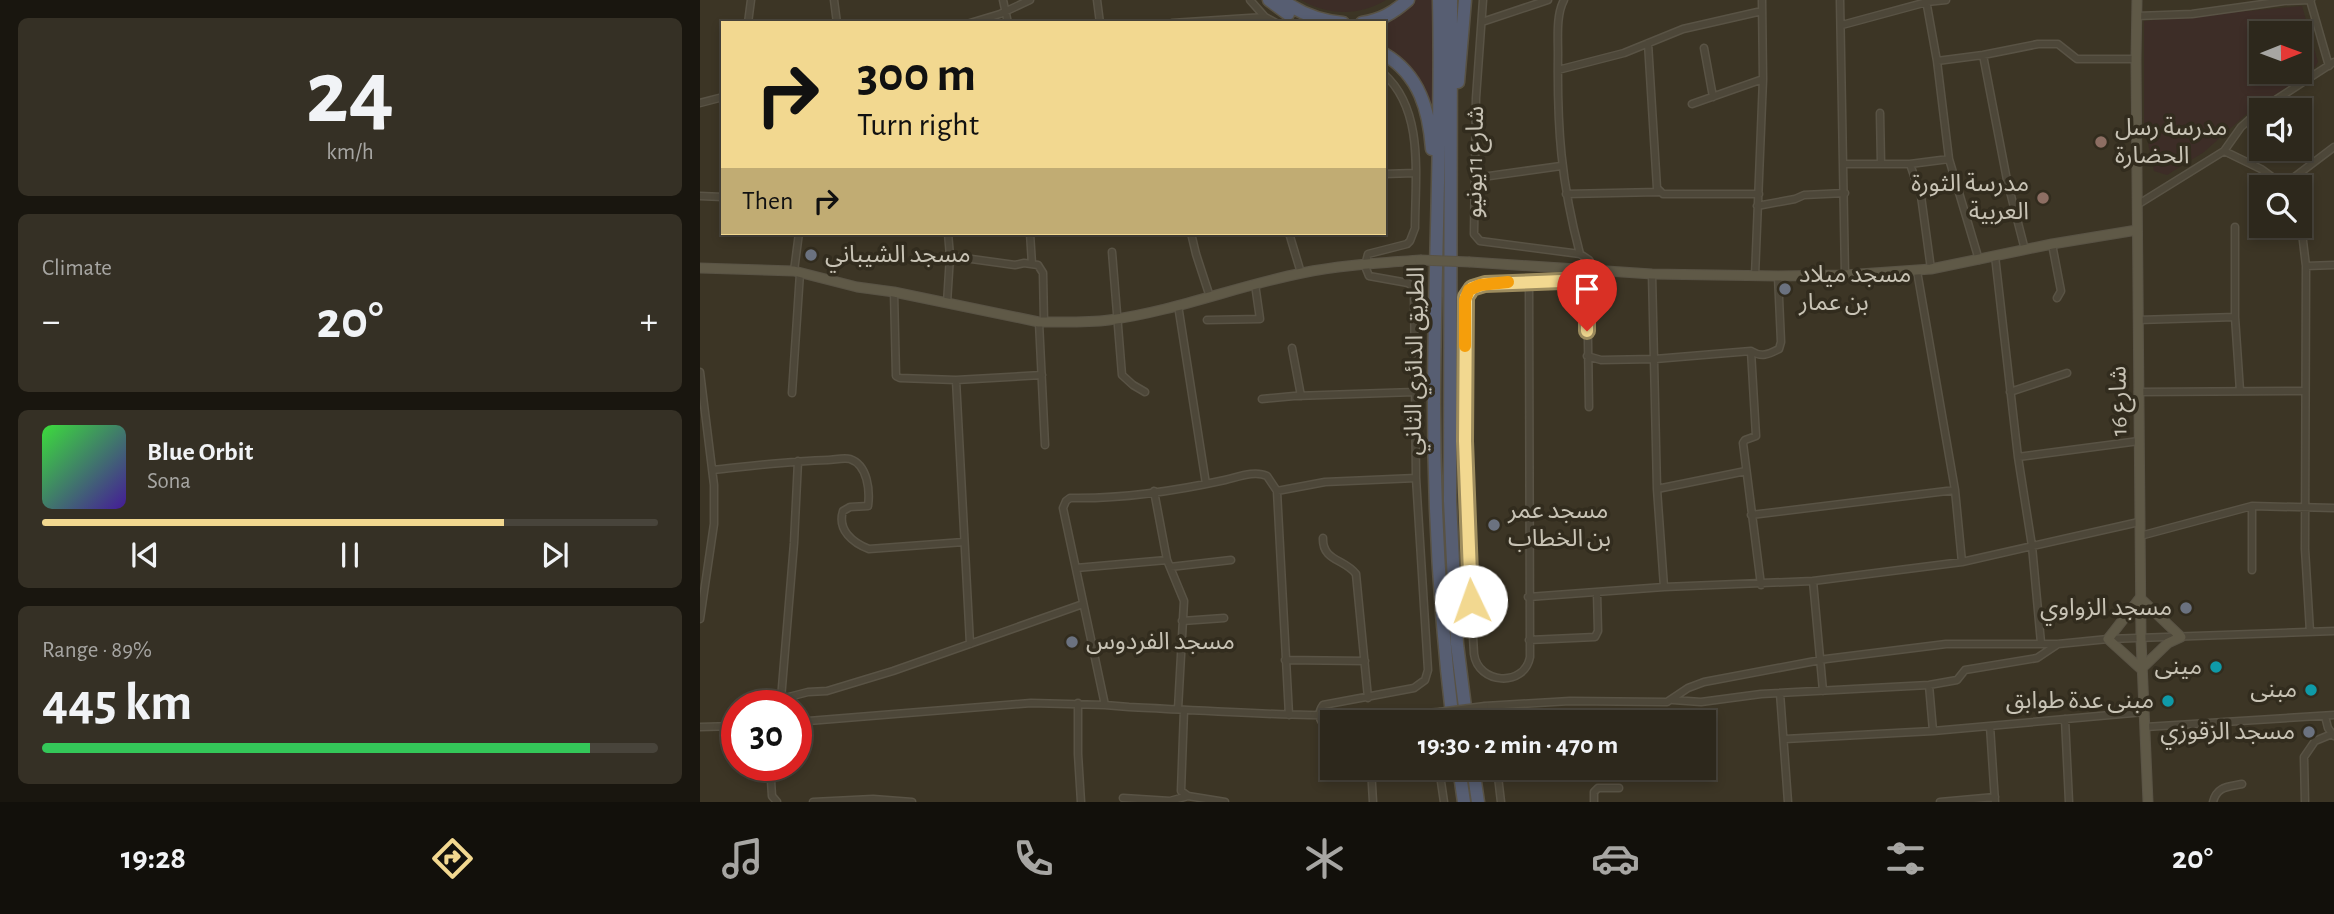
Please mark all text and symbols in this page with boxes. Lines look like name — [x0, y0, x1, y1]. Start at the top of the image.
north arrow — [2249, 21, 2312, 84]
map controls — [2249, 21, 2312, 238]
text: 24 — [306, 48, 394, 139]
icon: right — [742, 49, 833, 140]
text: 300 m — [857, 51, 976, 100]
button: sound — [2249, 98, 2312, 161]
street label: شارع 11يونيو — [1462, 106, 1492, 219]
text: Turn right — [857, 109, 979, 141]
place label: مدرسة رسل الحضارة — [2115, 116, 2227, 169]
marker: مدرسة رسل الحضارة — [2093, 134, 2109, 150]
text: km/h — [326, 141, 374, 164]
place label: مدرسة الثورة العربية — [1911, 172, 2029, 225]
button: search — [2249, 175, 2312, 238]
icon: right — [807, 182, 845, 220]
text: Then — [742, 188, 793, 214]
marker: مدرسة الثورة العربية — [2035, 190, 2051, 206]
place label: مسجد الشيباني — [825, 243, 971, 273]
marker: مسجد الشيباني — [803, 247, 819, 263]
text: Climate — [42, 257, 112, 280]
pin — [1557, 259, 1617, 331]
place label: مسجد ميلاد بن عمار — [1798, 263, 1911, 316]
street label: الطريق الدائري الثاني — [1401, 266, 1434, 456]
icon: arrive — [1568, 270, 1606, 308]
marker: مسجد ميلاد بن عمار — [1777, 281, 1793, 297]
text: 20° — [317, 295, 383, 347]
text: − — [42, 303, 60, 341]
text: + — [640, 303, 658, 341]
street label: شارع 16 — [2106, 366, 2136, 436]
text: Blue Orbit — [147, 439, 253, 465]
text: Sona — [147, 470, 191, 493]
place label: مسجد عمر بن الخطاب — [1507, 499, 1611, 552]
marker: مسجد عمر بن الخطاب — [1486, 517, 1502, 533]
icon: previous — [126, 536, 164, 574]
icon: pause — [331, 536, 369, 574]
icon: next — [536, 536, 574, 574]
position arrow — [1434, 564, 1508, 638]
place label: مسجد الزواوي — [2040, 596, 2172, 626]
marker: مسجد الزواوي — [2178, 600, 2194, 616]
place label: مسجد الفردوس — [1086, 630, 1235, 655]
marker: مسجد الفردوس — [1064, 634, 1080, 650]
text: Range · 89% — [42, 639, 152, 662]
place label: مينى — [2155, 655, 2202, 679]
marker: مينى — [2208, 659, 2224, 675]
text: 445 km — [42, 677, 192, 729]
place label: مبنى — [2250, 678, 2297, 702]
marker: مبنى — [2303, 682, 2319, 698]
place label: مبنى عدة طوابق — [2006, 689, 2154, 715]
speed limit sign: 30 — [721, 690, 812, 781]
marker: مبنى عدة طوابق — [2160, 693, 2176, 709]
place label: مسجد الزقوزي — [2160, 720, 2295, 750]
marker: مسجد الزقوزي — [2301, 724, 2317, 740]
text: 19:30 · 2 min · 470 m — [1418, 732, 1618, 758]
icon: directions — [428, 834, 477, 883]
icon: music — [718, 834, 767, 883]
icon: phone — [1009, 834, 1058, 883]
icon: climate — [1300, 834, 1349, 883]
icon: car — [1591, 834, 1640, 883]
icon: filters — [1881, 834, 1930, 883]
text: 19:28 — [121, 842, 186, 874]
text: 20° — [2172, 842, 2213, 874]

